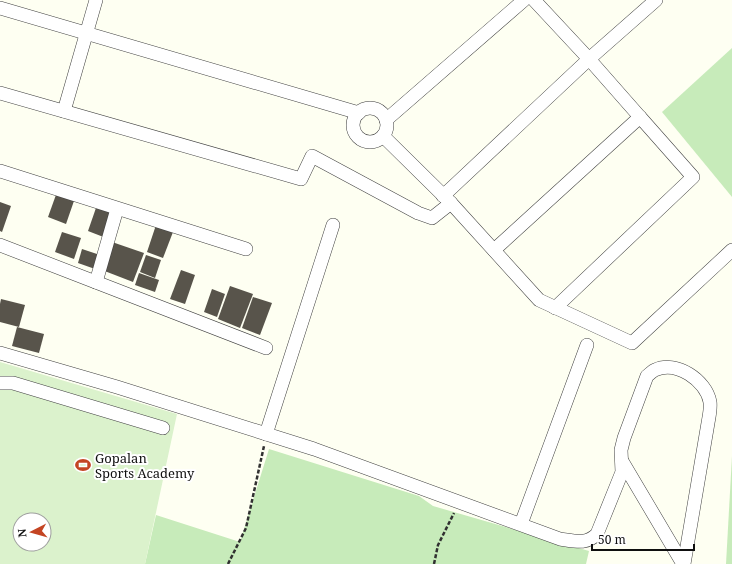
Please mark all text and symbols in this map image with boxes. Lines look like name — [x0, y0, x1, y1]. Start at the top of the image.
place label: Gopalan Sports Academy — [95, 449, 195, 482]
sports icon: Gopalan Sports Academy — [74, 456, 92, 474]
north arrow — [12, 512, 52, 552]
scale bar — [592, 526, 694, 552]
text: N — [14, 528, 29, 538]
text: 50 m — [598, 531, 626, 548]

